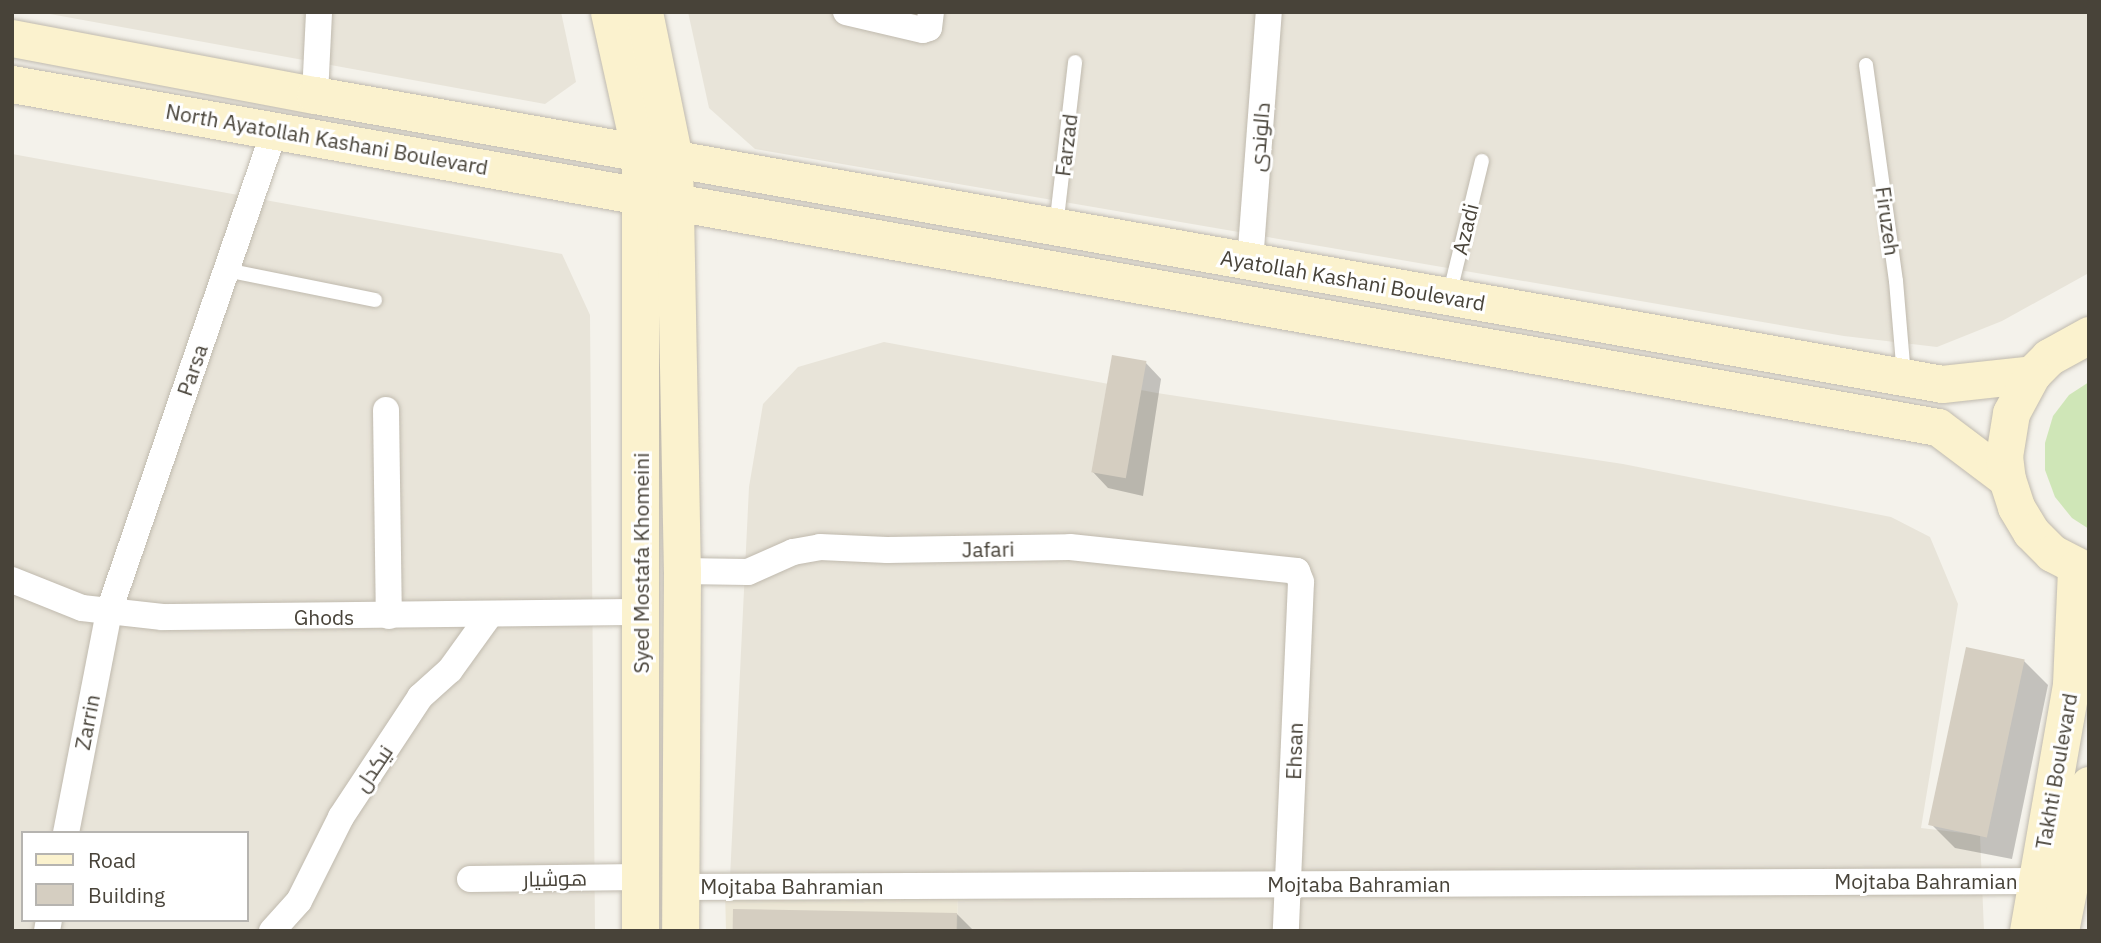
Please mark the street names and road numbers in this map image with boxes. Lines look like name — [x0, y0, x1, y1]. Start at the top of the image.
street label: North Ayatollah Kashani Boulevard — [164, 98, 490, 180]
street label: دالوندی — [1243, 101, 1275, 173]
street label: Farzad — [1050, 112, 1082, 178]
street label: Firuzeh — [1871, 185, 1905, 257]
street label: Azadi — [1446, 201, 1484, 257]
street label: Ayatollah Kashani Boulevard — [1219, 244, 1487, 316]
street label: Parsa — [171, 341, 213, 399]
street label: Syed Mostafa Khomeini — [628, 453, 654, 673]
street label: Jafari — [961, 536, 1015, 562]
street label: Ghods — [294, 604, 354, 630]
street label: Takhti Boulevard — [2030, 691, 2082, 851]
street label: Zarrin — [69, 692, 105, 752]
street label: Ehsan — [1280, 722, 1308, 780]
street label: نیکدل — [348, 740, 398, 796]
street label: هوشیار — [523, 865, 587, 891]
street label: Mojtaba Bahramian — [1834, 868, 2018, 894]
street label: Mojtaba Bahramian — [1267, 871, 1451, 897]
street label: Mojtaba Bahramian — [700, 873, 884, 899]

